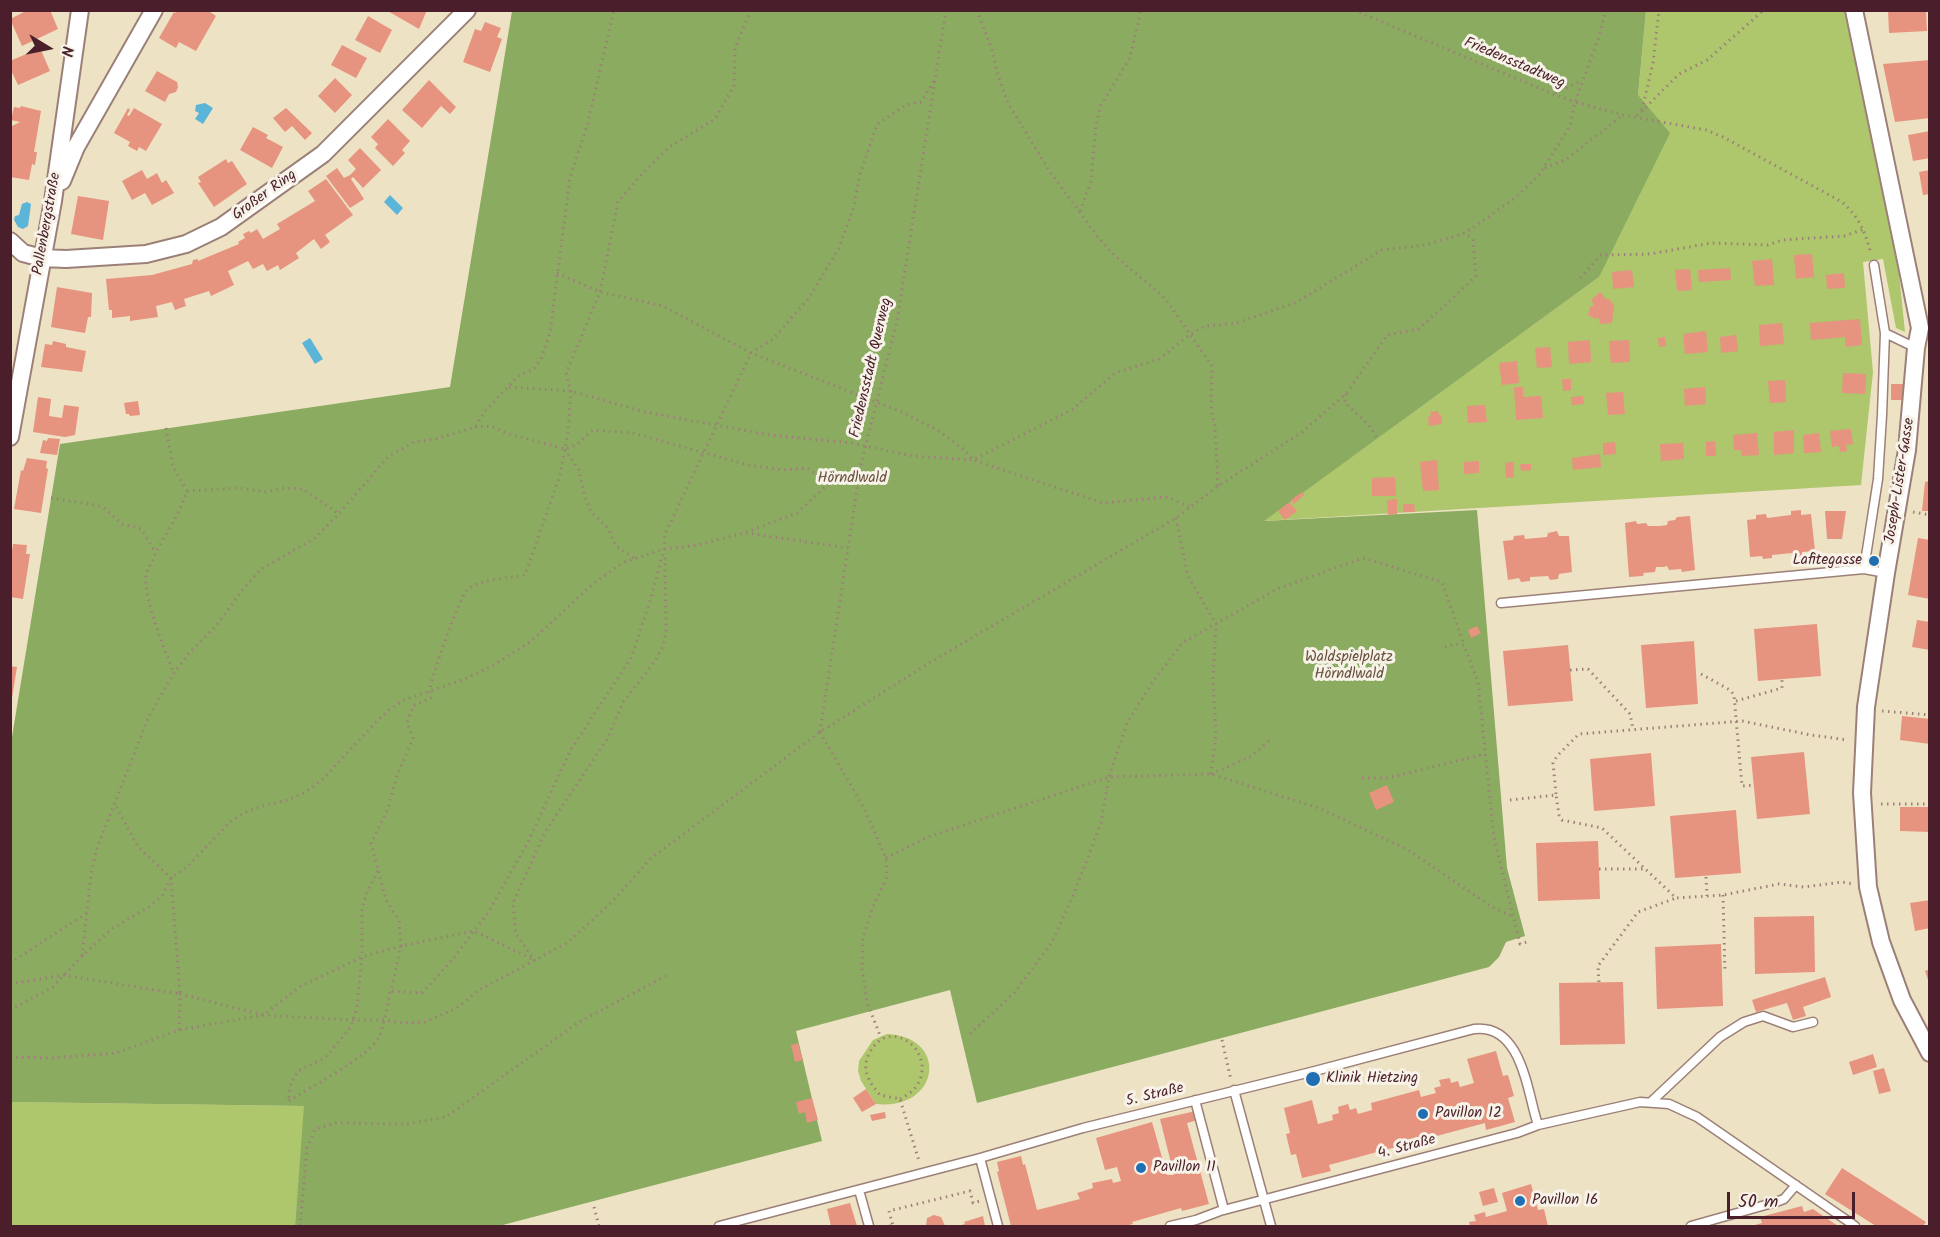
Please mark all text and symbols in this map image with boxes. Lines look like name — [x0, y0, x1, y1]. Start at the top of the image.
north arrow — [18, 18, 78, 78]
street label: Friedensstadtweg — [1461, 35, 1567, 93]
text: N — [53, 44, 79, 58]
street label: Großer Ring — [229, 167, 301, 225]
street label: Pallenbergstraße — [30, 171, 66, 277]
street label: Friedensstadt Querweg — [847, 296, 897, 440]
street label: Joseph-Lister-Gasse — [1882, 417, 1920, 545]
park label: Hörndlwald — [817, 470, 887, 488]
place label: Lafitegasse — [1793, 552, 1862, 570]
marker: Lafitegasse — [1867, 554, 1881, 568]
park label: Waldspielplatz Hörndlwald — [1305, 649, 1393, 684]
marker: Klinik Hietzing — [1304, 1070, 1322, 1088]
place label: Klinik Hietzing — [1326, 1070, 1418, 1088]
street label: 5. Straße — [1124, 1080, 1186, 1112]
place label: Pavillon 12 — [1435, 1105, 1502, 1123]
marker: Pavillon 12 — [1416, 1107, 1430, 1121]
street label: 4. Straße — [1376, 1132, 1438, 1164]
place label: Pavillon 11 — [1153, 1159, 1216, 1177]
marker: Pavillon 11 — [1134, 1161, 1148, 1175]
scale bar — [1730, 1180, 1858, 1218]
text: 50 m — [1738, 1188, 1778, 1217]
place label: Pavillon 16 — [1532, 1192, 1598, 1210]
marker: Pavillon 16 — [1513, 1194, 1527, 1208]

